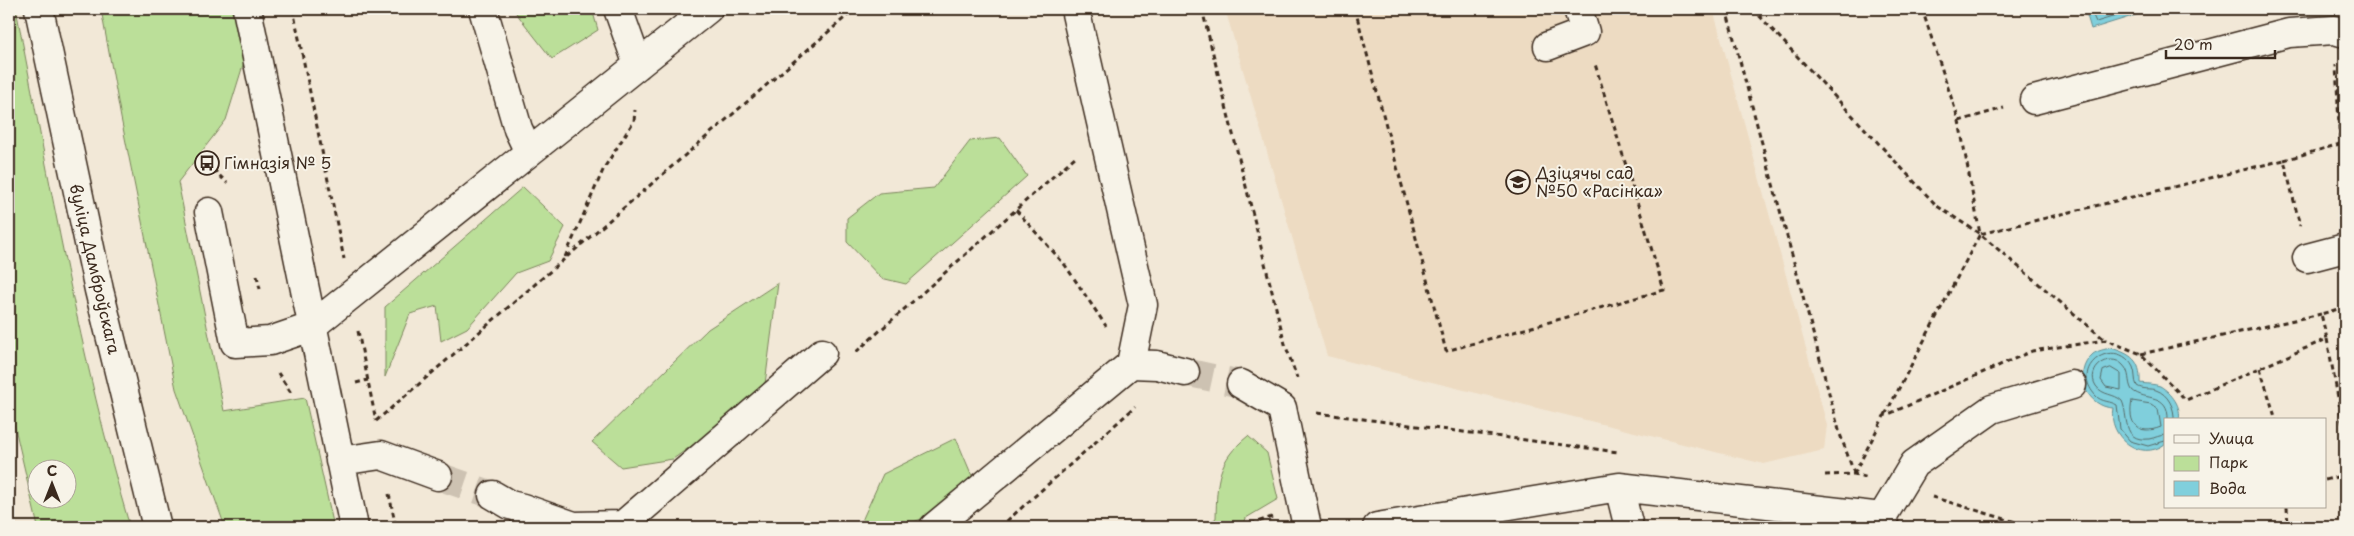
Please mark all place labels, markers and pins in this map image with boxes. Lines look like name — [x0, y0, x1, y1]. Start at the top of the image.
bus stop icon: Гімназія № 5 — [194, 150, 220, 176]
place label: Гімназія № 5 — [224, 150, 331, 174]
place label: Дзіцячы сад №50 «Расінка» — [1535, 160, 1663, 202]
school or university icon: Дзіцячы сад №50 «Расінка» — [1505, 169, 1531, 195]

